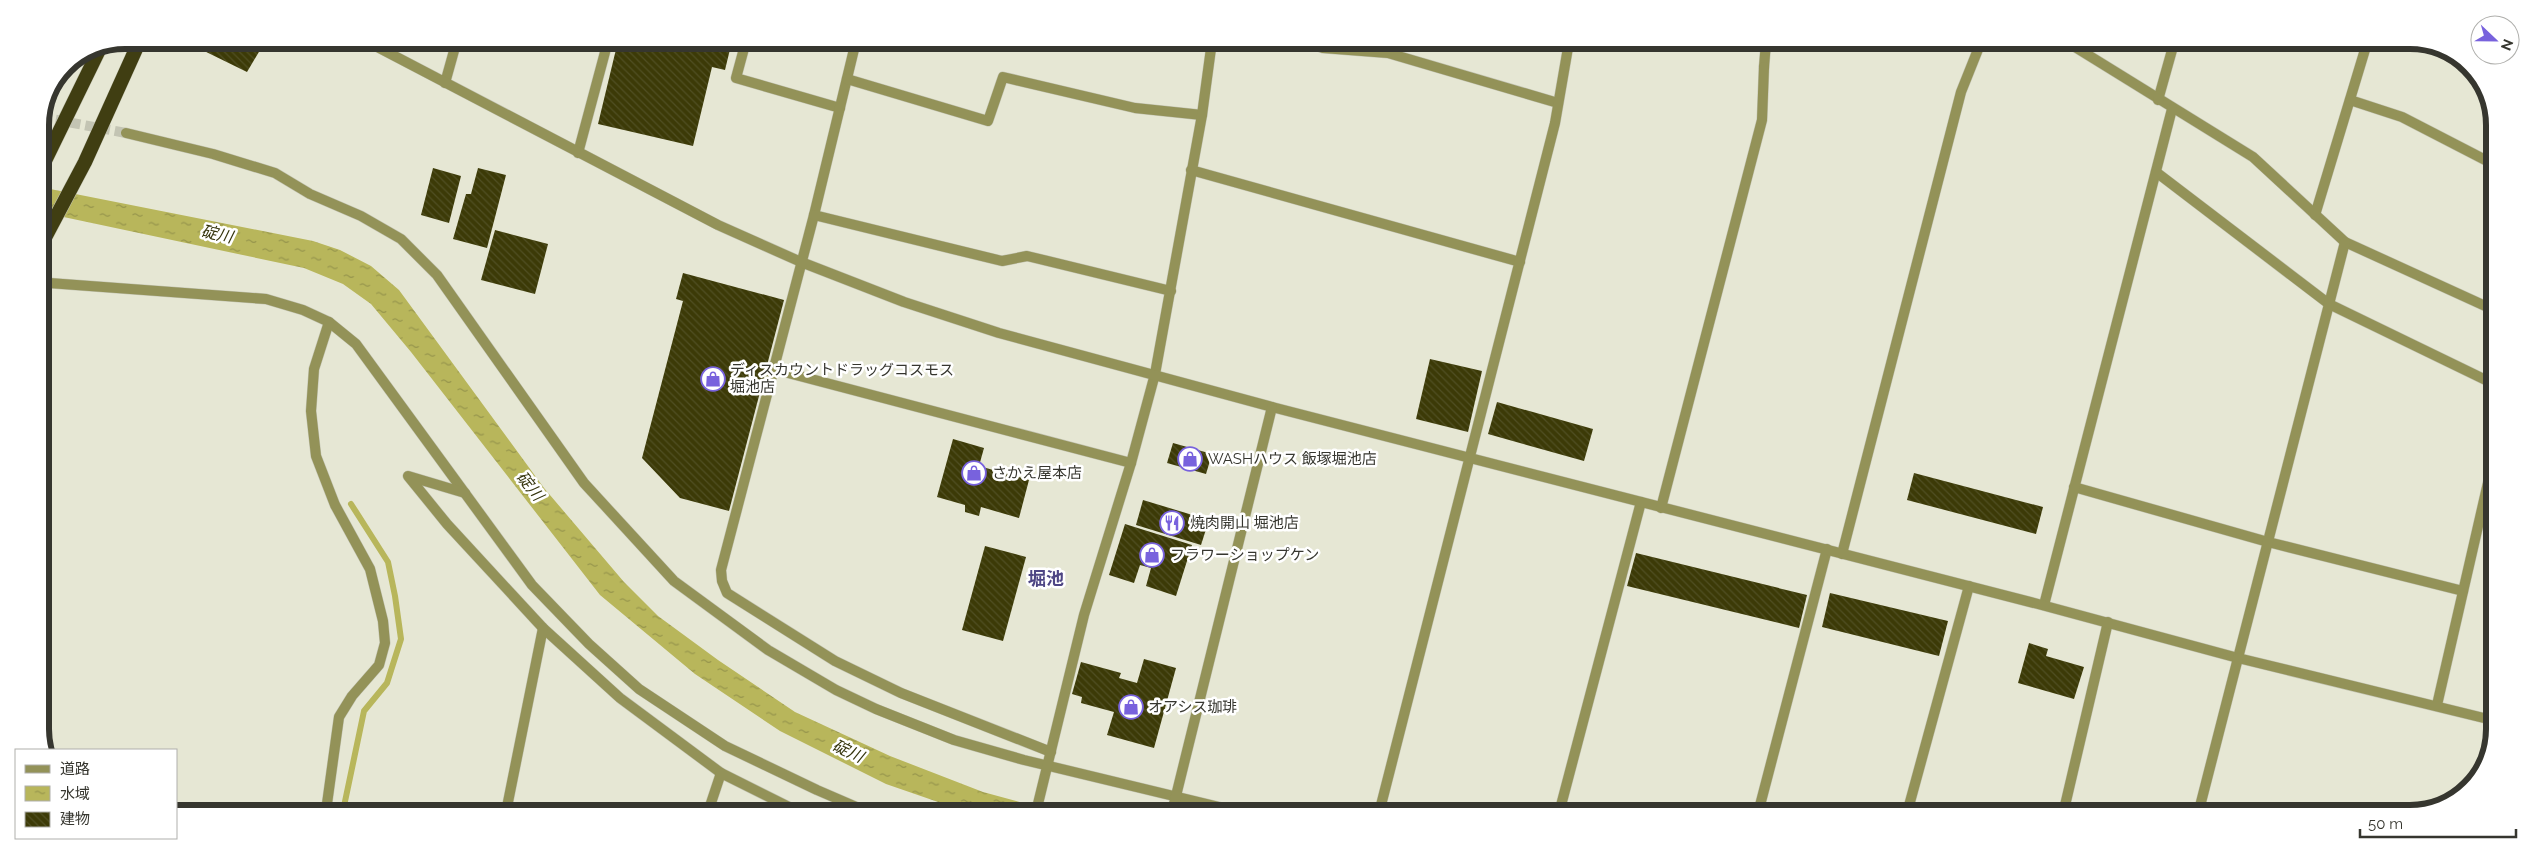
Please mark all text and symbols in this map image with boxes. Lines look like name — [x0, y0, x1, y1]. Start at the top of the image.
north arrow — [2470, 15, 2520, 65]
text: N — [2498, 37, 2516, 53]
water label: 碇川 — [199, 221, 237, 247]
place label: ディスカウントドラッグコスモス 堀池店 — [730, 361, 954, 396]
shop icon: ディスカウントドラッグコスモス 堀池店 — [700, 366, 726, 392]
shop icon: WASHハウス 飯塚堀池店 — [1177, 446, 1203, 472]
place label: WASHハウス 飯塚堀池店 — [1208, 450, 1377, 468]
shop icon: さかえ屋本店 — [961, 460, 987, 486]
place label: さかえ屋本店 — [992, 464, 1082, 482]
water label: 碇川 — [513, 468, 549, 506]
restaurant icon: 焼肉開山 堀池店 — [1159, 510, 1185, 536]
place label: 焼肉開山 堀池店 — [1190, 514, 1299, 532]
shop icon: フラワーショップケン — [1139, 542, 1165, 568]
place label: フラワーショップケン — [1170, 546, 1319, 564]
district label: 堀池 — [1028, 568, 1064, 589]
shop icon: オアシス珈琲 — [1118, 694, 1144, 720]
place label: オアシス珈琲 — [1148, 698, 1237, 716]
water label: 碇川 — [829, 736, 868, 767]
legend — [15, 749, 178, 839]
text: 道路 — [60, 760, 90, 778]
text: 水域 — [60, 785, 90, 803]
scale bar — [2360, 806, 2516, 838]
text: 建物 — [60, 810, 90, 828]
text: 50 m — [2368, 815, 2403, 833]

